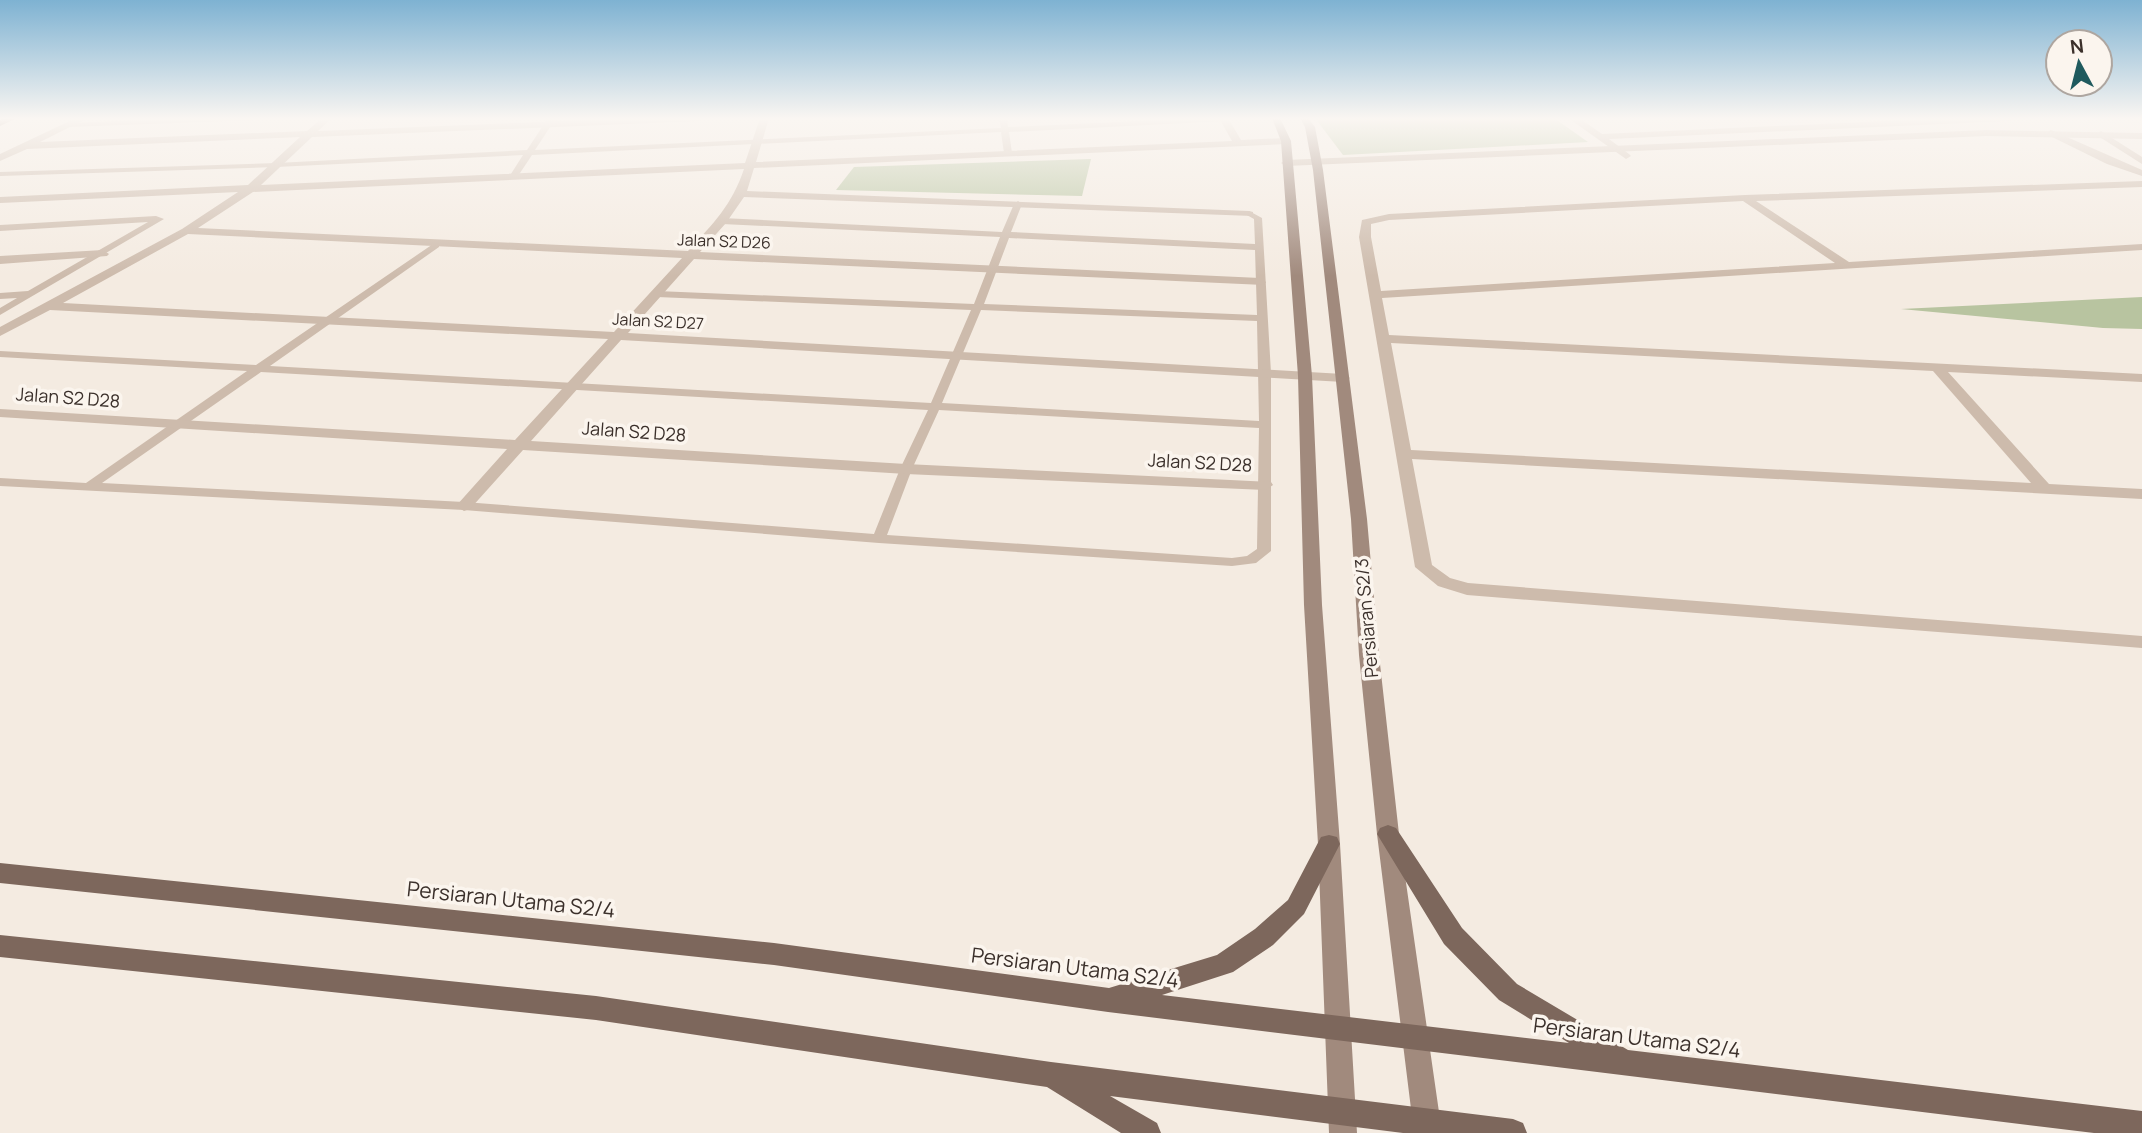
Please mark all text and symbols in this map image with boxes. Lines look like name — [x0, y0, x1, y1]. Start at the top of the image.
north arrow — [2044, 28, 2114, 98]
text: N — [2069, 32, 2085, 60]
street label: Jalan S2 D26 — [677, 228, 771, 254]
street label: Jalan S2 D27 — [612, 308, 704, 334]
street label: Jalan S2 D28 — [15, 381, 121, 413]
street label: Jalan S2 D28 — [581, 415, 687, 447]
street label: Jalan S2 D28 — [1147, 447, 1253, 477]
street label: Persiaran S2/3 — [1349, 557, 1383, 679]
street label: Persiaran Utama S2/4 — [406, 874, 617, 924]
street label: Persiaran Utama S2/4 — [970, 940, 1181, 994]
street label: Persiaran Utama S2/4 — [1532, 1010, 1743, 1064]

